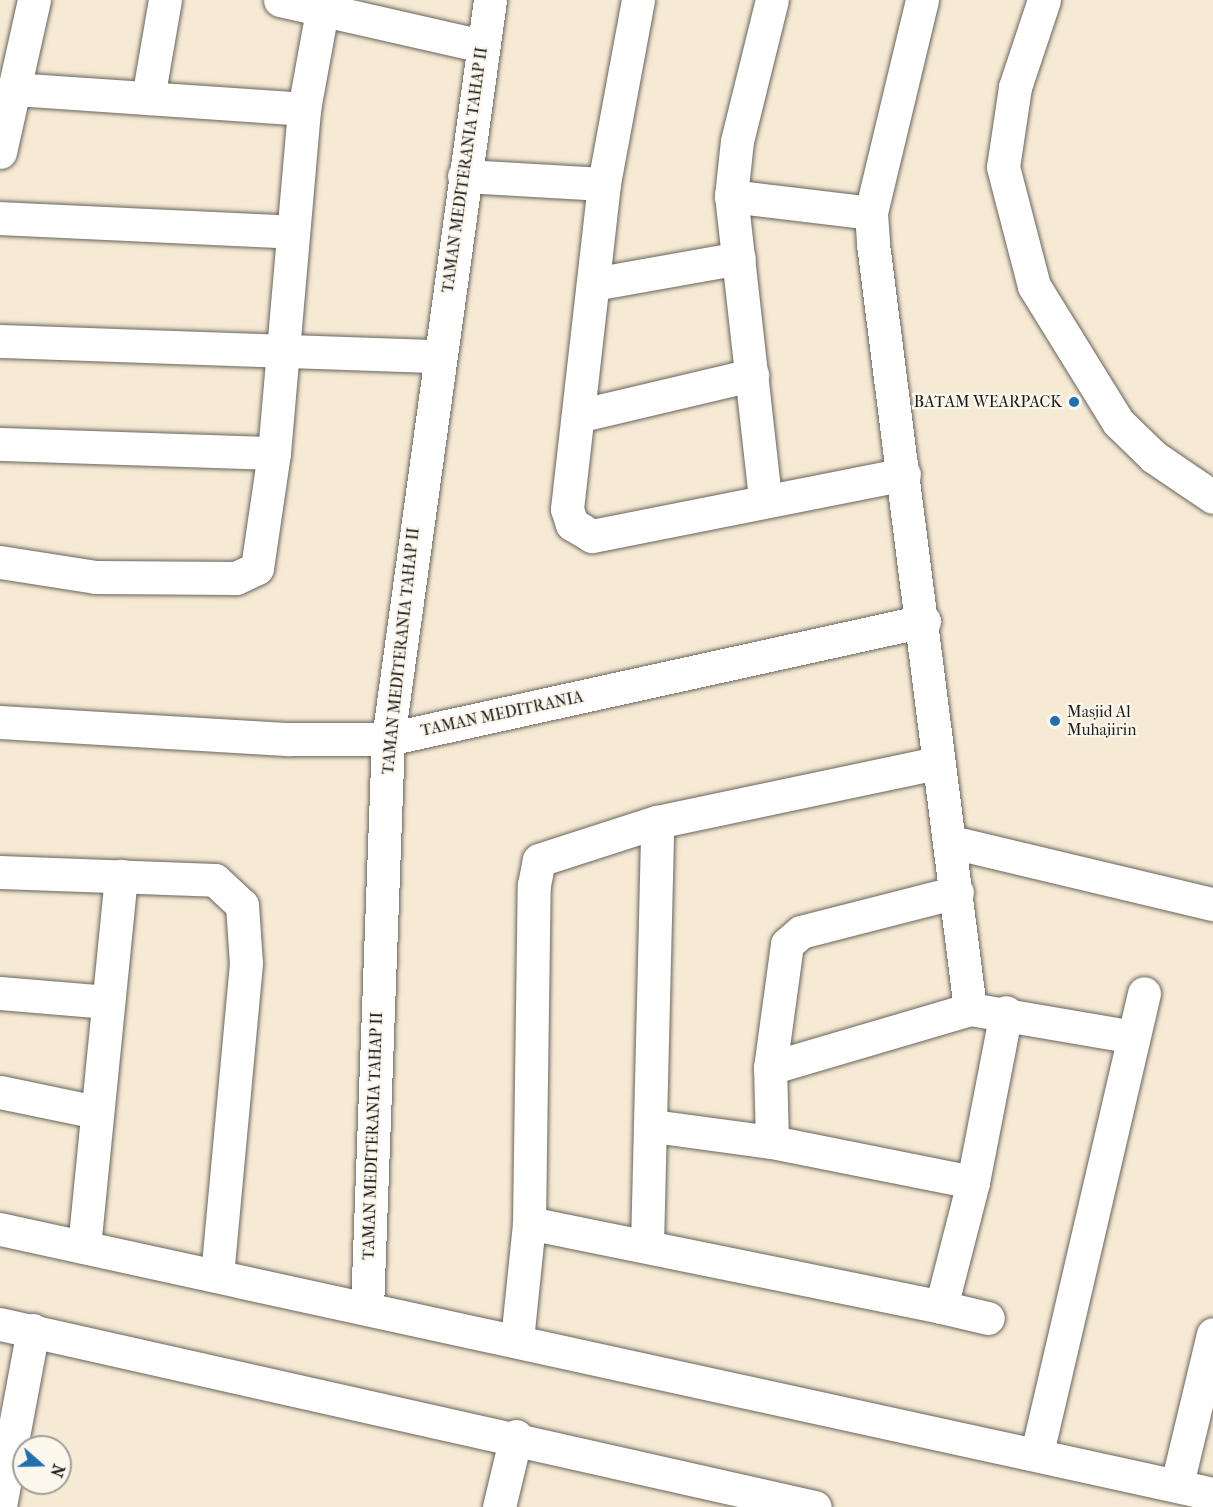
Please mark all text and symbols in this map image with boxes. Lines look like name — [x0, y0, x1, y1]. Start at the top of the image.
street label: TAMAN MEDITERANIA TAHAP II — [438, 46, 492, 294]
place label: BATAM WEARPACK — [914, 392, 1062, 412]
marker: BATAM WEARPACK — [1067, 395, 1081, 409]
street label: TAMAN MEDITERANIA TAHAP II — [378, 527, 424, 775]
street label: TAMAN MEDITRANIA — [419, 687, 585, 741]
place label: Masjid Al Muhajirin — [1067, 702, 1137, 740]
marker: Masjid Al Muhajirin — [1048, 714, 1062, 728]
street label: TAMAN MEDITERANIA TAHAP II — [359, 1012, 387, 1260]
north arrow — [12, 1435, 72, 1495]
text: N — [47, 1462, 69, 1480]

